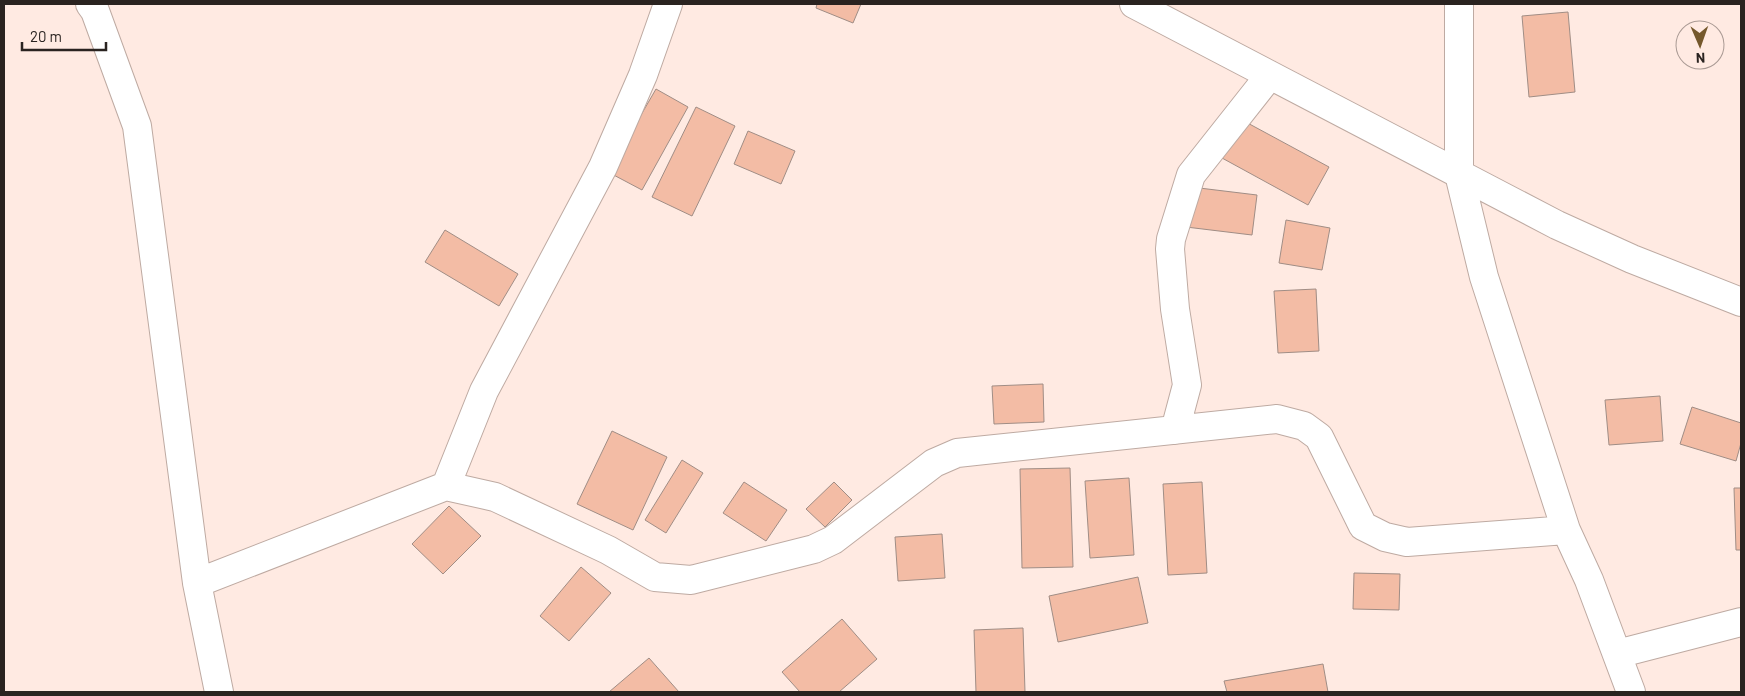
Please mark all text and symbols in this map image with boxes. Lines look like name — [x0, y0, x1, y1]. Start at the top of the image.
scale bar — [22, 20, 106, 52]
north arrow — [1675, 20, 1725, 70]
text: 20 m — [30, 27, 62, 45]
text: N — [1696, 50, 1705, 67]

